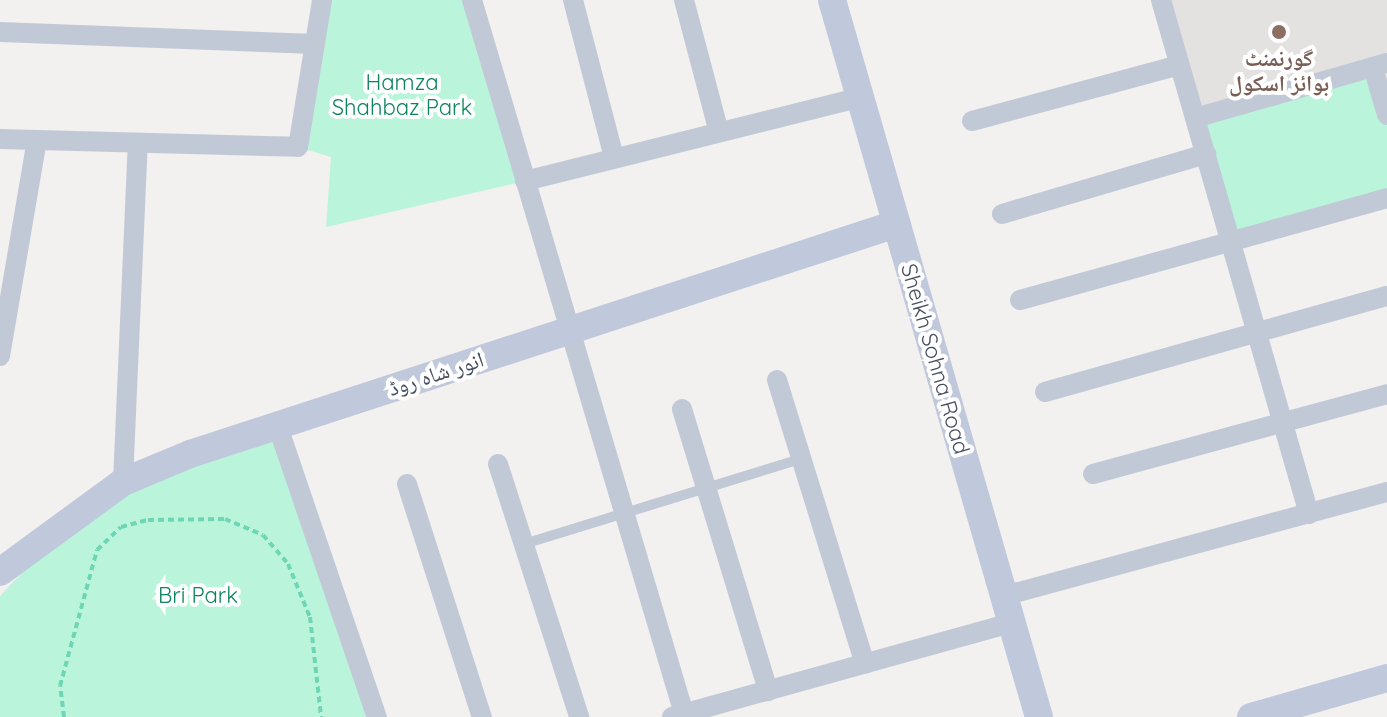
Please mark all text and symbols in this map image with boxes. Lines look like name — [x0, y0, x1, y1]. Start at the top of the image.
marker: گورنمنٹ بوائز اسکول — [1270, 23, 1288, 41]
place label: گورنمنٹ بوائز اسکول — [1229, 45, 1329, 96]
park label: Hamza Shahbaz Park — [332, 69, 472, 120]
street label: Sheikh Sohna Road — [895, 261, 975, 457]
street label: انور شاہ روڈ — [385, 346, 487, 402]
park label: Bri Park — [158, 583, 238, 609]

